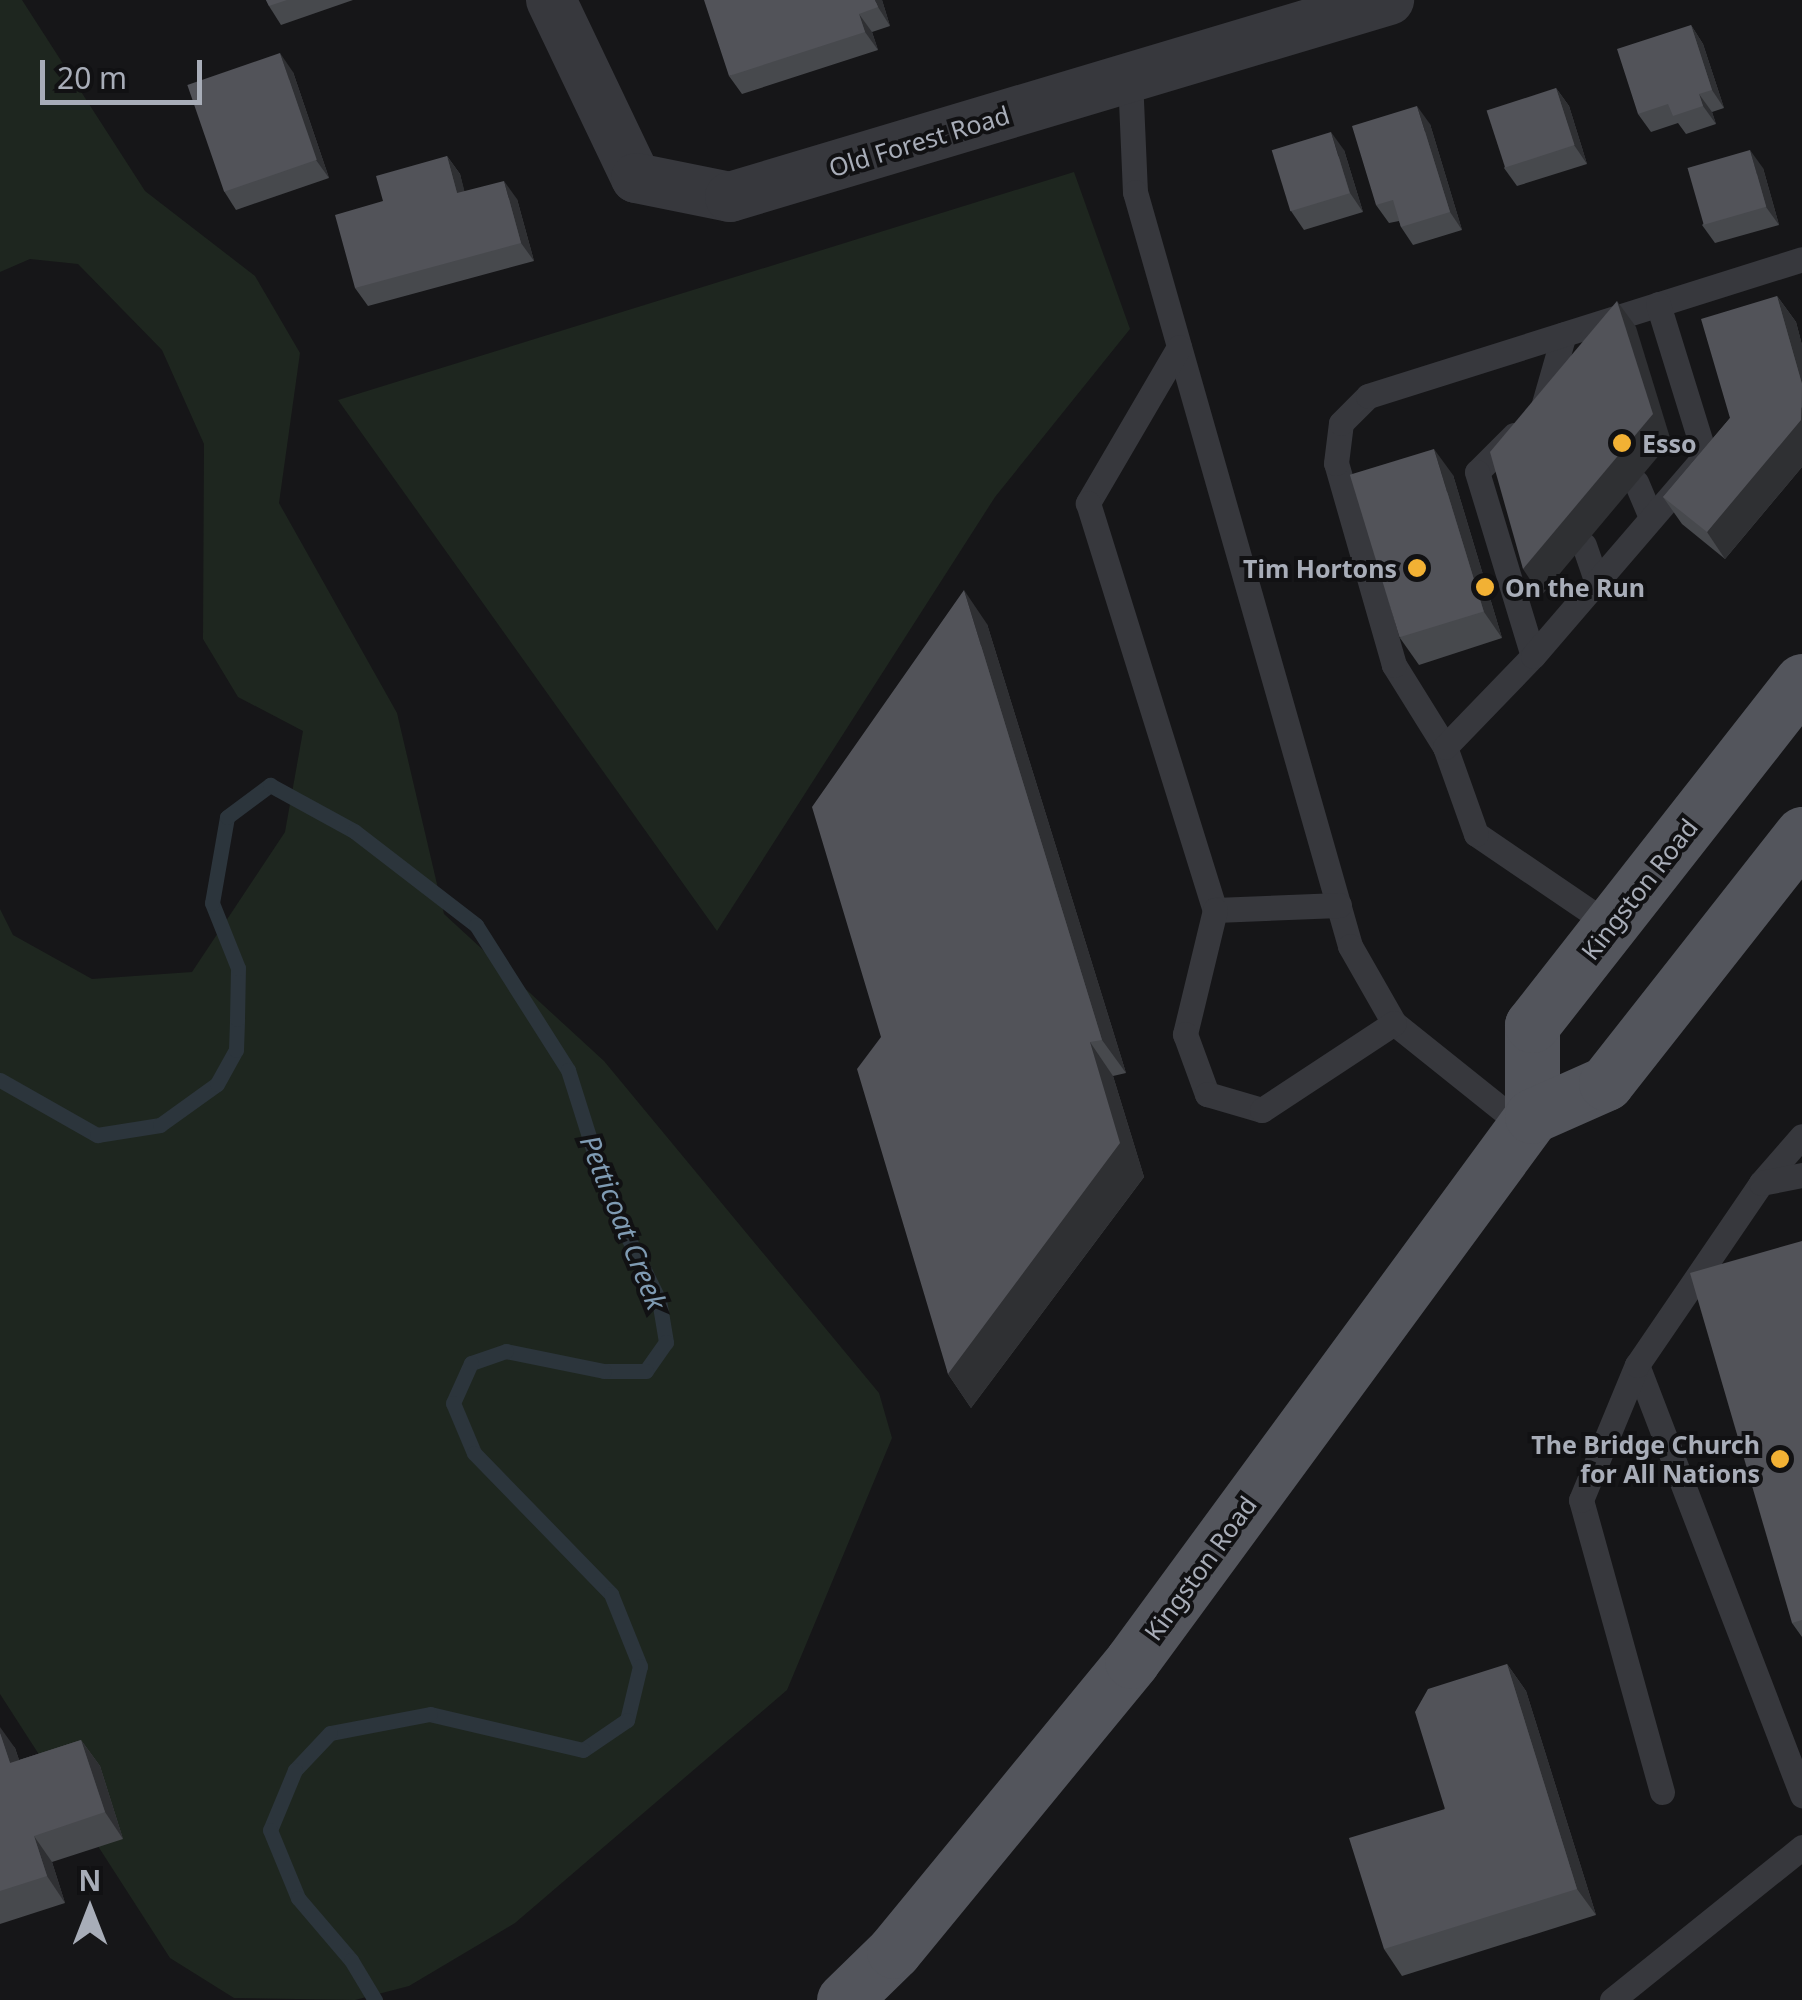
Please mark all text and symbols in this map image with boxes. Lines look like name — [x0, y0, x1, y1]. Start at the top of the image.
scale bar — [45, 40, 208, 102]
text: 20 m — [57, 57, 127, 98]
street label: Old Forest Road — [825, 99, 1013, 183]
place label: Esso — [1642, 428, 1697, 458]
marker: Esso — [1611, 432, 1633, 454]
place label: Tim Hortons — [1243, 553, 1397, 583]
marker: Tim Hortons — [1406, 557, 1428, 579]
place label: On the Run — [1505, 572, 1645, 602]
marker: On the Run — [1474, 576, 1496, 598]
street label: Kingston Road — [1575, 812, 1703, 966]
water label: Petticoat Creek — [574, 1130, 674, 1314]
place label: The Bridge Church for All Nations — [1531, 1430, 1760, 1489]
marker: The Bridge Church for All Nations — [1769, 1448, 1791, 1470]
street label: Kingston Road — [1138, 1490, 1262, 1646]
north arrow — [40, 1860, 140, 1960]
text: N — [79, 1861, 101, 1899]

